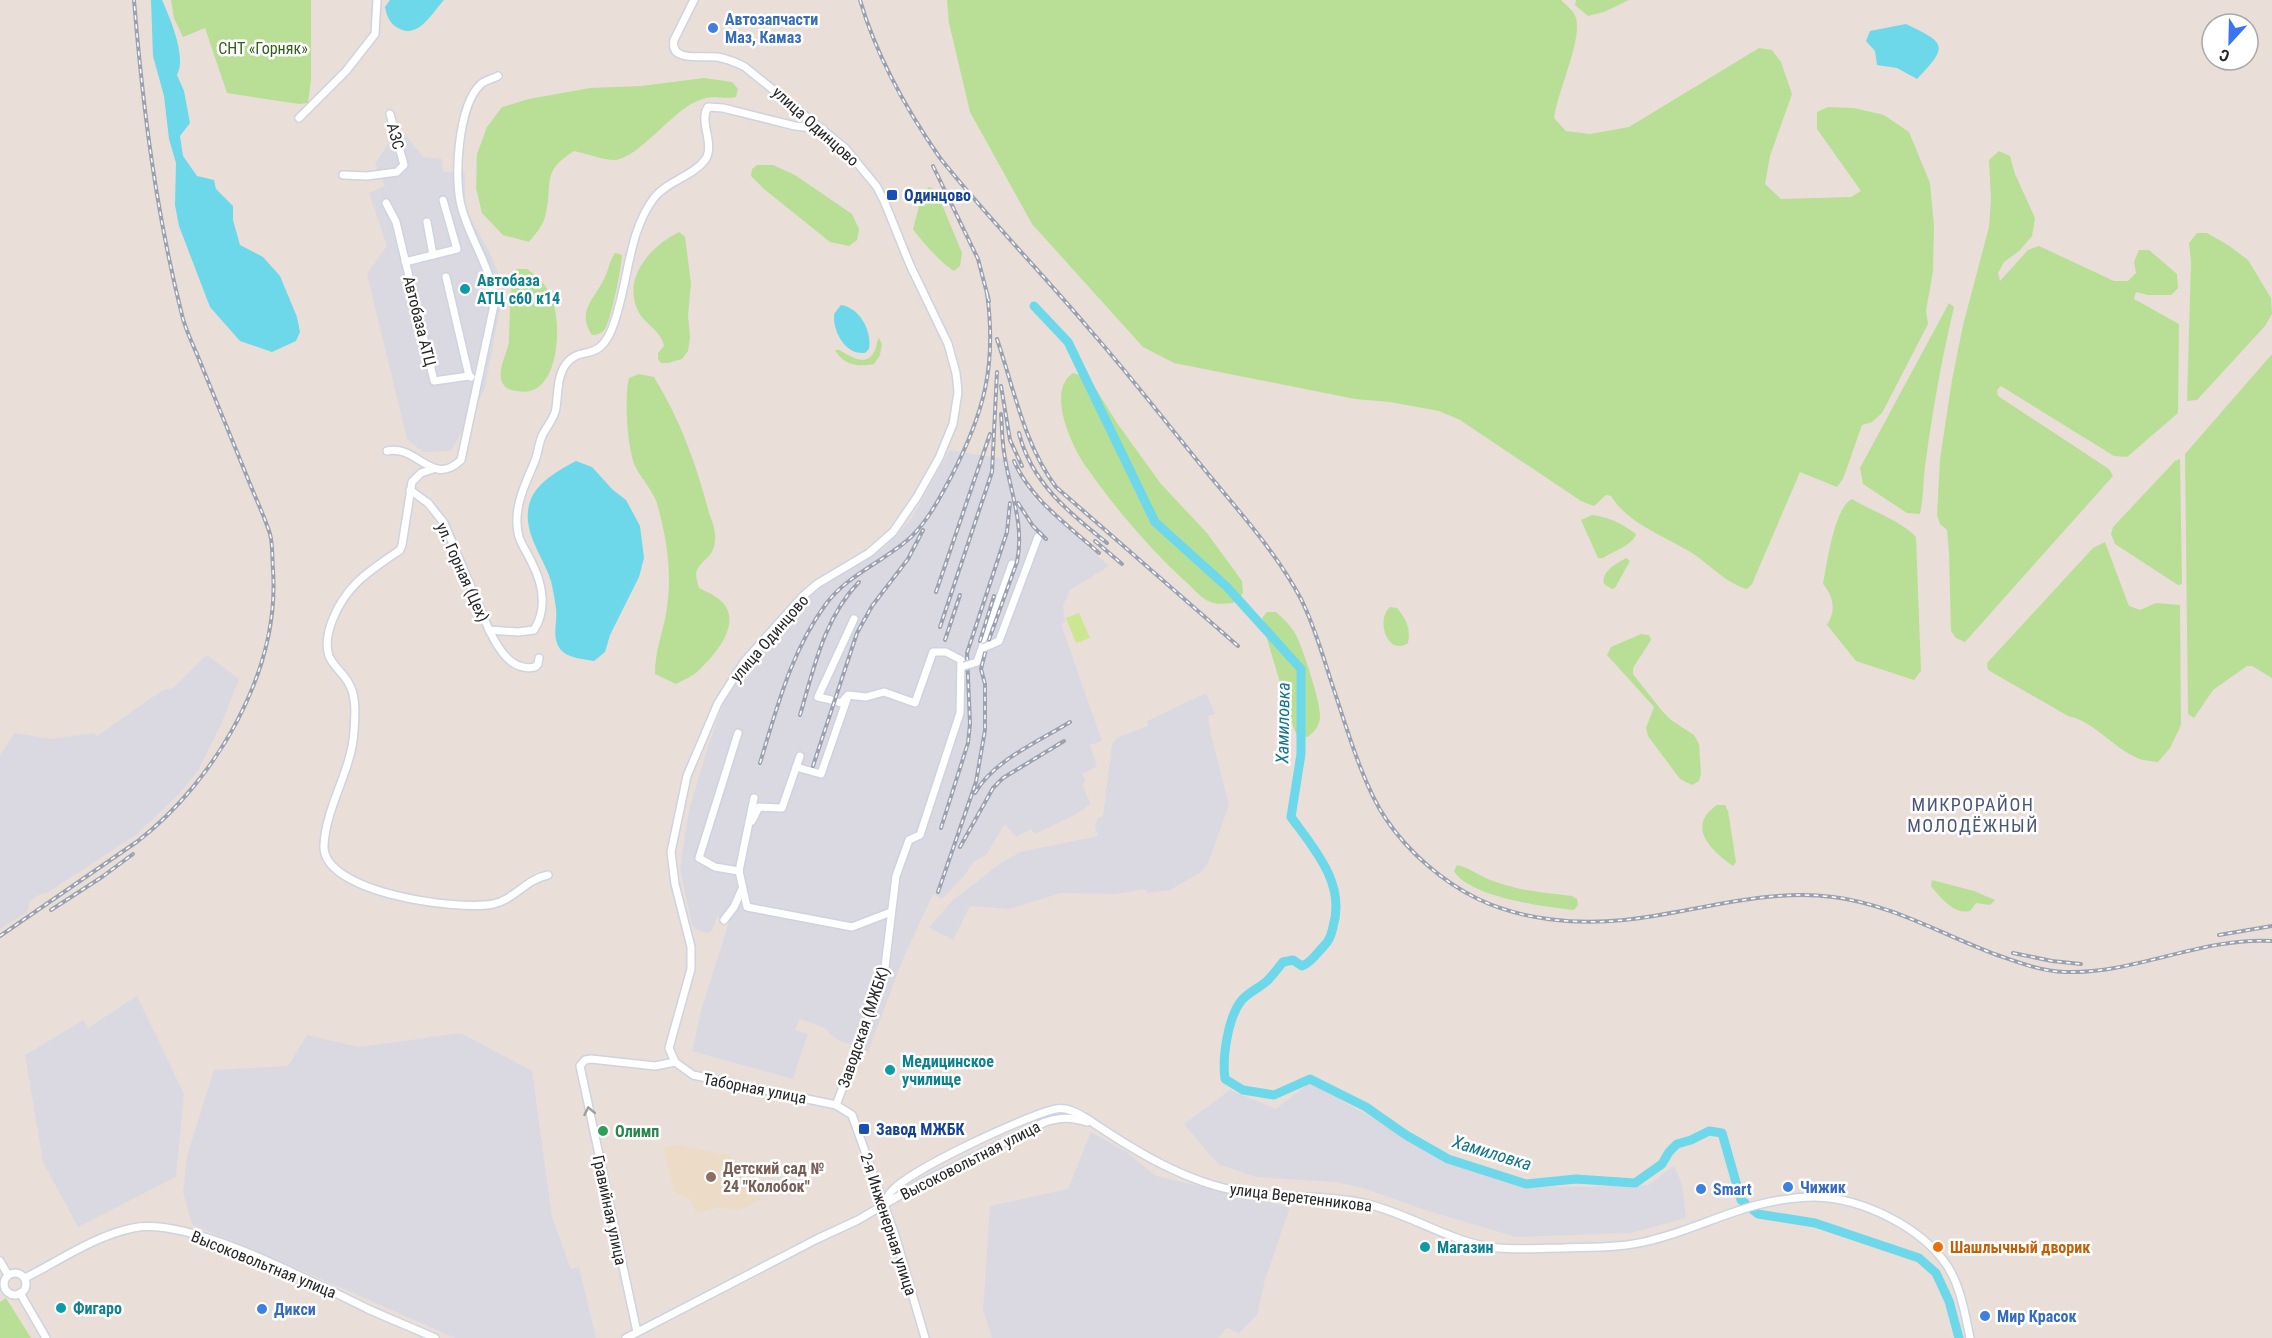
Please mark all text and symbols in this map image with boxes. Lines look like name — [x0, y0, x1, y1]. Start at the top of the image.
place label: Автозапчасти Маз, Камаз — [725, 10, 818, 47]
north arrow — [2200, 12, 2260, 72]
marker: Автозапчасти Маз, Камаз — [706, 21, 720, 35]
park label: СНТ «Горняк» — [218, 39, 308, 58]
text: С — [2217, 45, 2232, 66]
street label: улица Одинцово — [769, 83, 863, 170]
street label: АЗС — [383, 121, 408, 151]
place label: Одинцово — [904, 186, 971, 205]
marker: Одинцово — [885, 188, 899, 202]
place label: Автобаза АТЦ с60 к14 — [477, 271, 560, 308]
street label: Автобаза АТЦ — [399, 274, 440, 368]
marker: Автобаза АТЦ с60 к14 — [458, 282, 472, 296]
street label: ул. Горная (Цех) — [432, 520, 493, 625]
street label: улица Одинцово — [726, 591, 812, 686]
water label: Хамиловка — [1271, 682, 1294, 765]
district label: МИКРОРАЙОН МОЛОДЁЖНЫЙ — [1907, 794, 2039, 836]
street label: Заводская (МЖБК) — [834, 964, 893, 1090]
place label: Медицинское училище — [902, 1052, 994, 1089]
marker: Медицинское училище — [883, 1063, 897, 1077]
street label: Таборная улица — [702, 1069, 808, 1108]
one-way arrow — [583, 1106, 596, 1116]
street label: Высоковольтная улица — [897, 1117, 1043, 1204]
place label: Завод МЖБК — [876, 1120, 965, 1139]
place label: Олимп — [615, 1122, 659, 1141]
marker: Завод МЖБК — [857, 1122, 871, 1136]
marker: Олимп — [596, 1124, 610, 1138]
water label: Хамиловка — [1449, 1130, 1534, 1174]
street label: 2-я Инженерная улица — [857, 1151, 921, 1298]
street label: Гравийная улица — [589, 1153, 630, 1267]
place label: Детский сад № 24 "Колобок" — [723, 1159, 825, 1196]
marker: Детский сад № 24 "Колобок" — [704, 1170, 718, 1184]
place label: Чижик — [1800, 1178, 1846, 1197]
street label: улица Веретенникова — [1229, 1179, 1373, 1216]
place label: Smart — [1713, 1180, 1752, 1199]
marker: Чижик — [1781, 1180, 1795, 1194]
marker: Smart — [1694, 1182, 1708, 1196]
street label: Высоковольтная улица — [189, 1227, 339, 1302]
place label: Магазин — [1437, 1238, 1493, 1257]
place label: Шашлычный дворик — [1950, 1238, 2090, 1257]
marker: Магазин — [1418, 1240, 1432, 1254]
marker: Шашлычный дворик — [1931, 1240, 1945, 1254]
place label: Фигаро — [73, 1299, 122, 1318]
place label: Дикси — [274, 1300, 316, 1319]
marker: Фигаро — [54, 1301, 68, 1315]
marker: Дикси — [255, 1302, 269, 1316]
place label: Мир Красок — [1997, 1307, 2077, 1326]
marker: Мир Красок — [1978, 1309, 1992, 1323]

